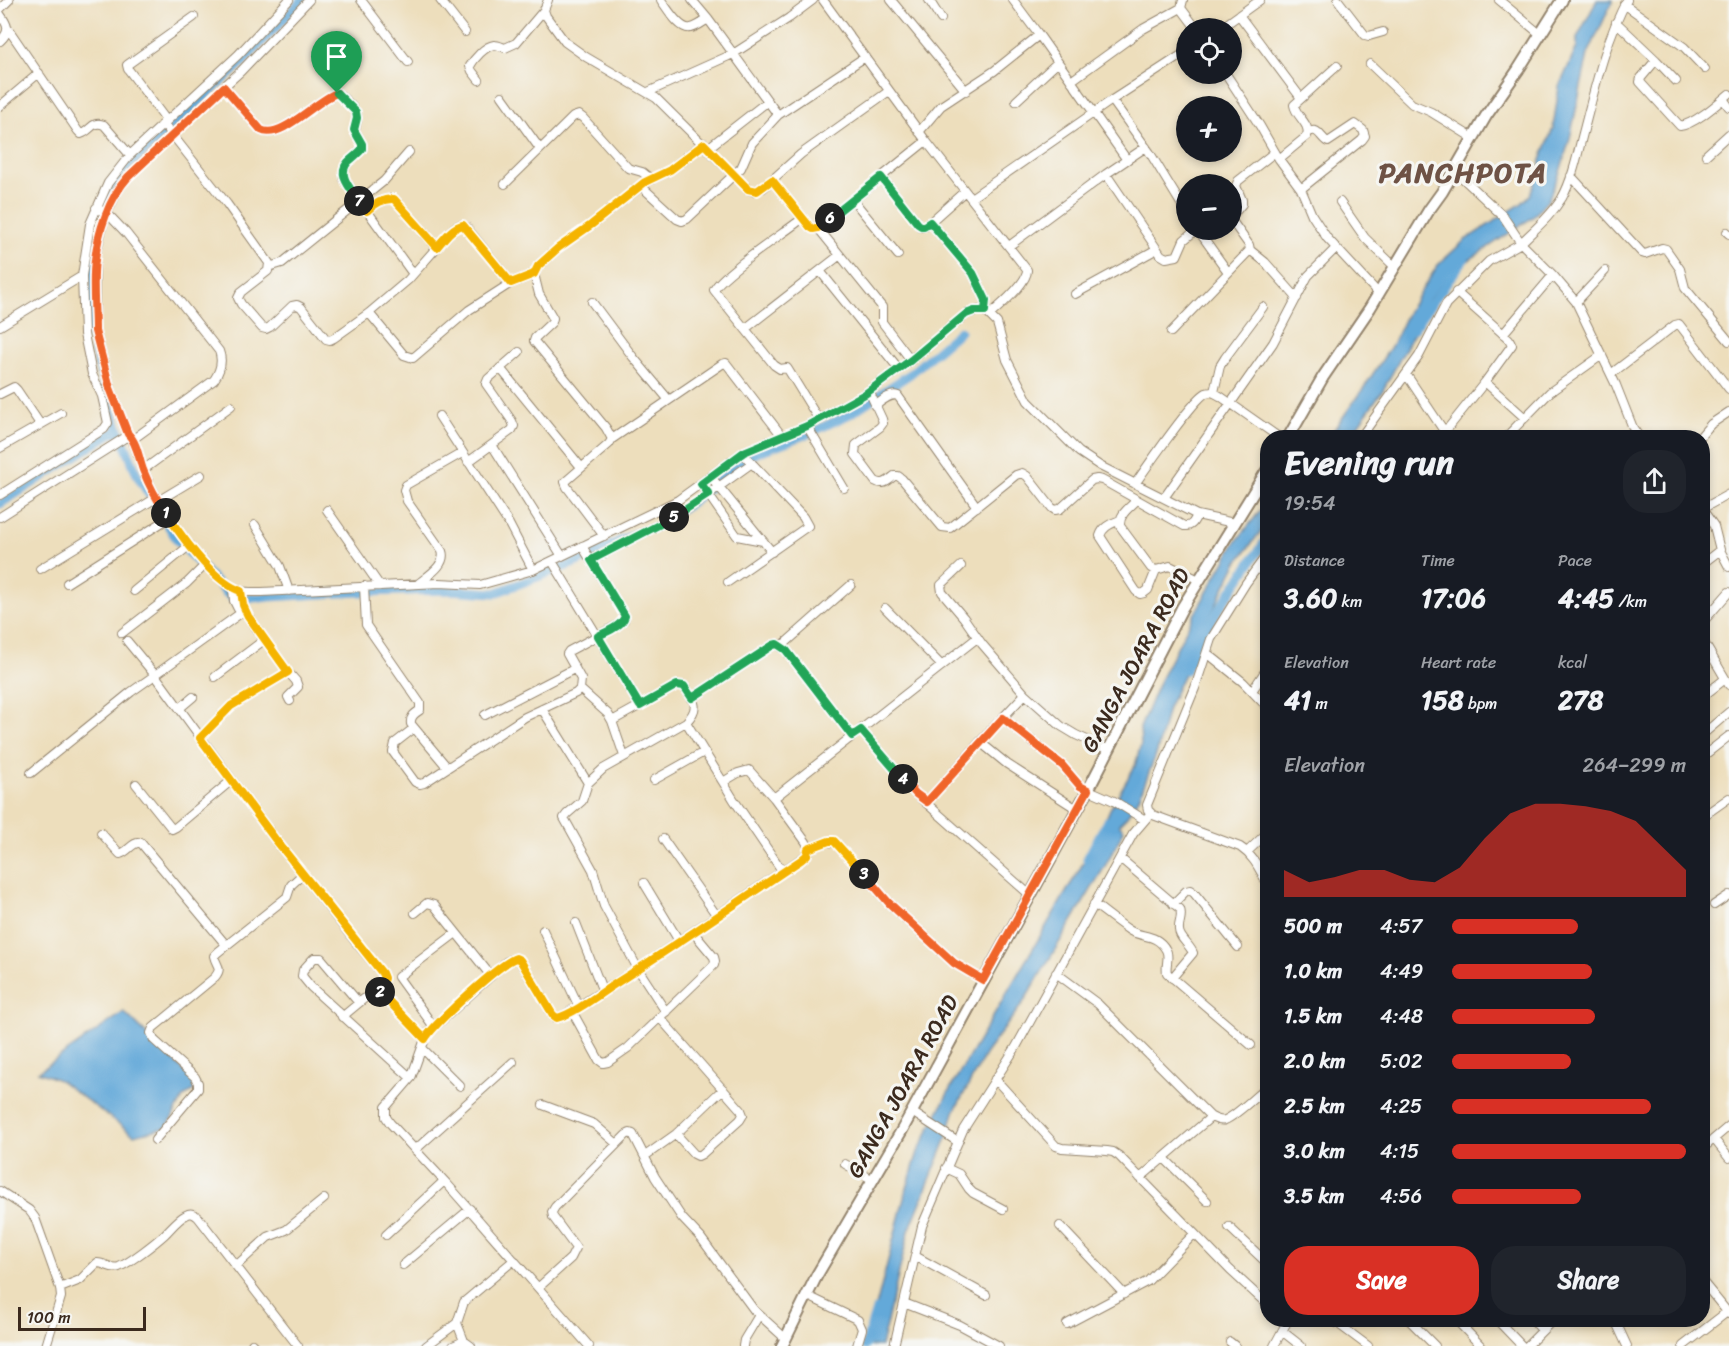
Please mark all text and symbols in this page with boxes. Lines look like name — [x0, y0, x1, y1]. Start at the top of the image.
map controls — [1176, 18, 1242, 240]
button: locate — [1176, 18, 1242, 84]
pin — [311, 31, 362, 93]
icon: arrive — [320, 40, 353, 73]
button: + — [1176, 96, 1242, 162]
district label: PANCHPOTA — [1379, 148, 1547, 197]
button: − — [1176, 174, 1242, 240]
pin: 7 — [344, 186, 374, 216]
text: 7 — [354, 186, 364, 215]
pin: 6 — [815, 203, 845, 233]
text: 6 — [825, 203, 835, 232]
text: Evening run — [1284, 434, 1454, 492]
button: share — [1623, 450, 1686, 513]
text: 19:54 — [1284, 486, 1336, 521]
pin: 1 — [151, 498, 181, 528]
text: 1 — [163, 498, 169, 527]
pin: 5 — [659, 502, 689, 532]
text: 5 — [669, 502, 679, 531]
text: Distance — [1284, 546, 1345, 575]
text: Time — [1421, 546, 1455, 575]
text: Pace — [1558, 546, 1592, 575]
street label: GANGA JOARA ROAD — [1070, 560, 1201, 760]
text: 3.60 — [1284, 575, 1337, 621]
text: 17:06 — [1421, 575, 1486, 621]
text: 4:45 — [1558, 575, 1614, 621]
text: km — [1337, 587, 1362, 616]
text: /km — [1614, 587, 1647, 616]
text: Elevation — [1284, 648, 1349, 677]
text: Heart rate — [1421, 648, 1496, 677]
text: kcal — [1558, 648, 1587, 677]
text: 41 — [1284, 677, 1311, 723]
text: 158 — [1421, 677, 1464, 723]
text: 278 — [1558, 677, 1604, 723]
text: m — [1311, 689, 1328, 718]
text: bpm — [1464, 689, 1497, 718]
text: Elevation — [1284, 748, 1365, 783]
text: 264–299 m — [1583, 748, 1686, 783]
pin: 4 — [888, 764, 918, 794]
text: 4 — [898, 764, 908, 793]
pin: 3 — [849, 859, 879, 889]
text: 3 — [860, 859, 868, 888]
text: 500 m — [1284, 909, 1342, 944]
text: 4:57 — [1380, 909, 1422, 944]
text: 1.0 km — [1284, 954, 1342, 989]
text: 4:49 — [1380, 954, 1423, 989]
pin: 2 — [365, 977, 395, 1007]
text: 2 — [375, 977, 385, 1006]
street label: GANGA JOARA ROAD — [836, 987, 970, 1185]
text: 1.5 km — [1284, 999, 1342, 1034]
text: 4:48 — [1380, 999, 1423, 1034]
text: 2.0 km — [1284, 1044, 1345, 1079]
text: 5:02 — [1380, 1044, 1422, 1079]
text: 2.5 km — [1284, 1089, 1345, 1124]
text: 4:25 — [1380, 1089, 1422, 1124]
text: 3.0 km — [1284, 1134, 1345, 1169]
text: 4:15 — [1380, 1134, 1419, 1169]
text: 3.5 km — [1284, 1179, 1344, 1214]
text: 4:56 — [1380, 1179, 1422, 1214]
button: Save — [1284, 1246, 1479, 1315]
button: Share — [1491, 1246, 1686, 1315]
text: 100 m — [27, 1303, 71, 1332]
scale bar — [18, 1304, 146, 1332]

